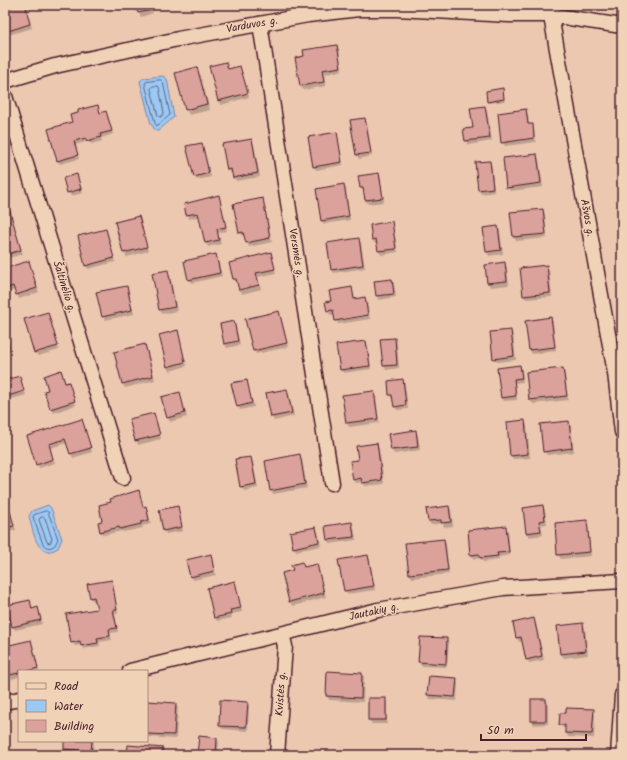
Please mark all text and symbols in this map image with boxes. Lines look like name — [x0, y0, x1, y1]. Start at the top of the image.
street label: Varduvos g. — [225, 12, 279, 38]
street label: Ašvos g. — [575, 198, 599, 238]
street label: Versmės g. — [283, 227, 309, 279]
street label: Šaltinėlio g. — [48, 259, 80, 315]
street label: Jautakių g. — [348, 598, 400, 626]
legend — [18, 670, 148, 742]
street label: Kvistės g. — [270, 671, 292, 717]
text: Road — [54, 677, 79, 696]
text: Water — [54, 697, 84, 716]
scale bar — [481, 716, 586, 742]
text: Building — [54, 717, 94, 736]
text: 50 m — [487, 721, 514, 740]

